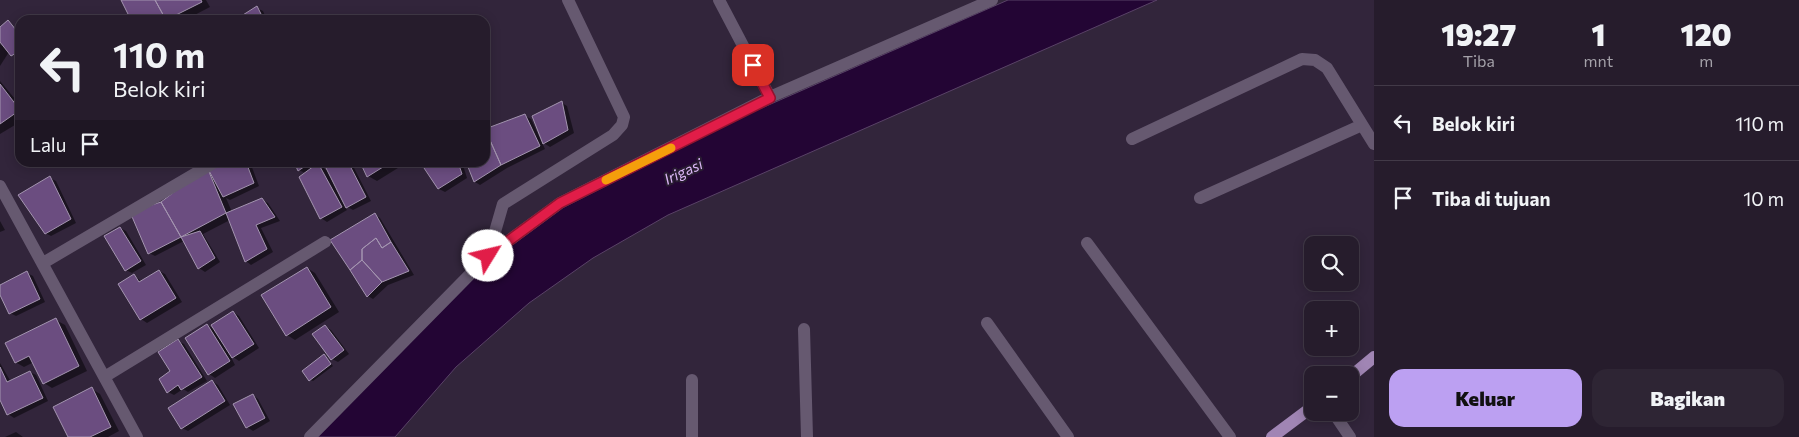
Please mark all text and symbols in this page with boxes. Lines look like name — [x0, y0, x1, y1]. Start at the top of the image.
text: 19:27 — [1441, 15, 1516, 52]
text: 1 — [1591, 15, 1605, 52]
text: 120 — [1681, 15, 1732, 52]
text: 110 m — [113, 32, 205, 75]
icon: left — [30, 35, 95, 100]
pin — [732, 44, 774, 86]
icon: arrive — [739, 51, 767, 79]
text: Tiba — [1463, 51, 1495, 70]
text: mnt — [1584, 51, 1613, 70]
text: m — [1699, 51, 1713, 70]
text: Belok kiri — [113, 75, 206, 102]
icon: left — [1389, 109, 1417, 137]
text: Belok kiri — [1432, 112, 1515, 135]
text: 110 m — [1735, 112, 1784, 135]
icon: arrive — [76, 130, 104, 158]
text: Lalu — [30, 133, 66, 156]
water label: Irigasi — [661, 154, 706, 188]
icon: arrive — [1389, 184, 1417, 212]
text: Tiba di tujuan — [1432, 187, 1550, 210]
text: 10 m — [1743, 187, 1784, 210]
position arrow — [461, 229, 513, 281]
map controls — [1304, 236, 1359, 421]
button: search — [1304, 236, 1359, 291]
button: + — [1304, 301, 1359, 356]
button: − — [1304, 366, 1359, 421]
button: Keluar — [1389, 369, 1582, 427]
button: Bagikan — [1592, 369, 1784, 427]

